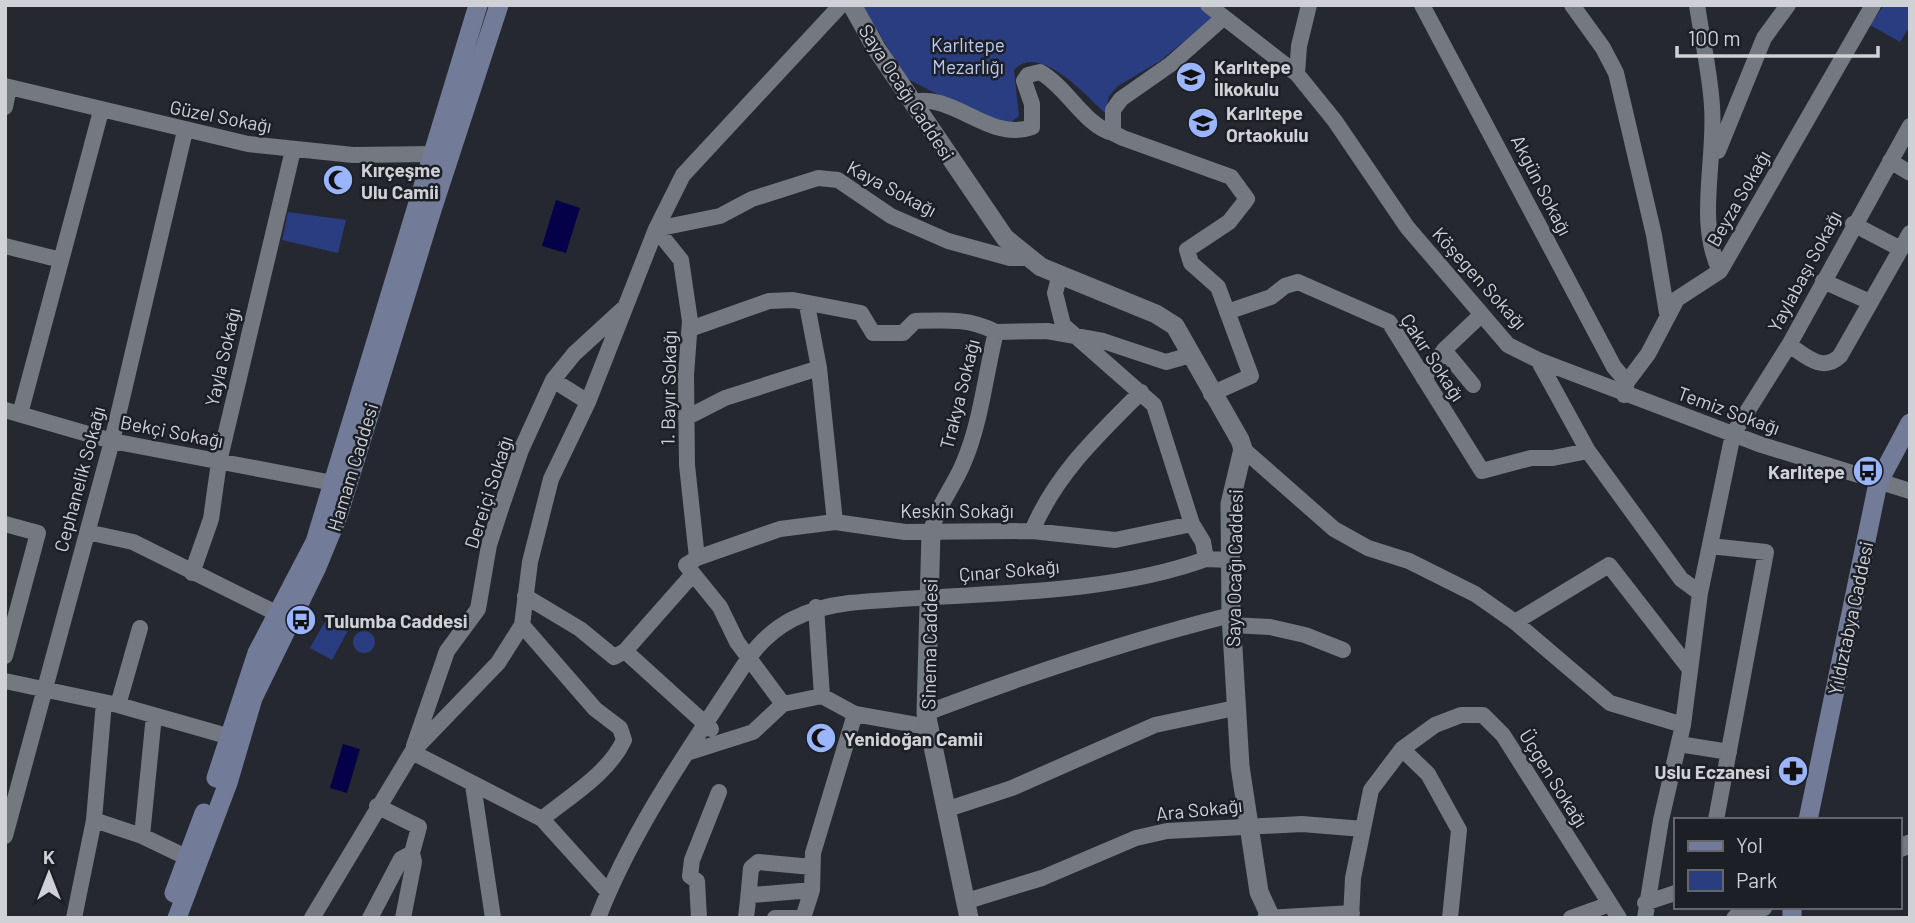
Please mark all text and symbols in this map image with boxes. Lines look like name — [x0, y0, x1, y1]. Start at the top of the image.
scale bar — [1677, 14, 1878, 58]
street label: Saya Ocağı Caddesi — [854, 20, 960, 164]
text: 100 m — [1688, 25, 1741, 50]
park label: Karlıtepe Mezarlığı — [931, 33, 1005, 78]
place label: Karlıtepe İlkokulu — [1214, 55, 1291, 100]
school or university icon: Karlıtepe İlkokulu — [1174, 60, 1208, 94]
street label: Güzel Sokağı — [168, 95, 274, 137]
place label: Karlıtepe Ortaokulu — [1226, 101, 1309, 146]
school or university icon: Karlıtepe Ortaokulu — [1186, 106, 1220, 140]
street label: Akgün Sokağı — [1507, 131, 1577, 239]
street label: Beyza Sokağı — [1701, 146, 1775, 250]
street label: Kaya Sokağı — [843, 155, 941, 221]
place label: Kırçeşme Ulu Camii — [361, 158, 441, 203]
mosque icon: Kırçeşme Ulu Camii — [321, 163, 355, 197]
street label: Yaylabaşı Sokağı — [1762, 206, 1846, 336]
street label: Köşegen Sokağı — [1428, 222, 1532, 334]
street label: Yayla Sokağı — [199, 305, 245, 409]
street label: Çakır Sokağı — [1396, 309, 1470, 405]
street label: 1. Bayır Sokağı — [655, 330, 681, 446]
street label: Trakya Sokağı — [934, 337, 984, 451]
street label: Temiz Sokağı — [1675, 381, 1783, 439]
street label: Hamam Caddesi — [322, 400, 382, 534]
street label: Cephanelik Sokağı — [49, 404, 109, 554]
street label: Bekçi Sokağı — [119, 410, 225, 452]
street label: Dereiçi Sokağı — [459, 433, 517, 551]
bus stop icon: Karlıtepe — [1851, 454, 1885, 488]
place label: Karlıtepe — [1768, 460, 1845, 483]
street label: Saya Ocağı Caddesi — [1221, 489, 1247, 647]
street label: Keskin Sokağı — [900, 499, 1014, 522]
street label: Yıldıztabya Caddesi — [1822, 539, 1878, 697]
street label: Çınar Sokağı — [958, 554, 1060, 586]
street label: Sinema Caddesi — [916, 578, 942, 710]
bus stop icon: Tulumba Caddesi — [284, 603, 318, 637]
place label: Tulumba Caddesi — [324, 609, 468, 632]
mosque icon: Yenidoğan Camii — [804, 721, 838, 755]
street label: Üçgen Sokağı — [1515, 725, 1593, 831]
place label: Yenidoğan Camii — [844, 727, 983, 750]
pharmacy icon: Uslu Eczanesi — [1776, 754, 1810, 788]
place label: Uslu Eczanesi — [1655, 760, 1770, 783]
street label: Ara Sokağı — [1155, 793, 1243, 825]
legend — [1674, 818, 1901, 909]
text: Yol — [1736, 832, 1763, 857]
north arrow — [14, 839, 84, 909]
text: K — [43, 845, 55, 868]
text: Park — [1736, 867, 1777, 892]

